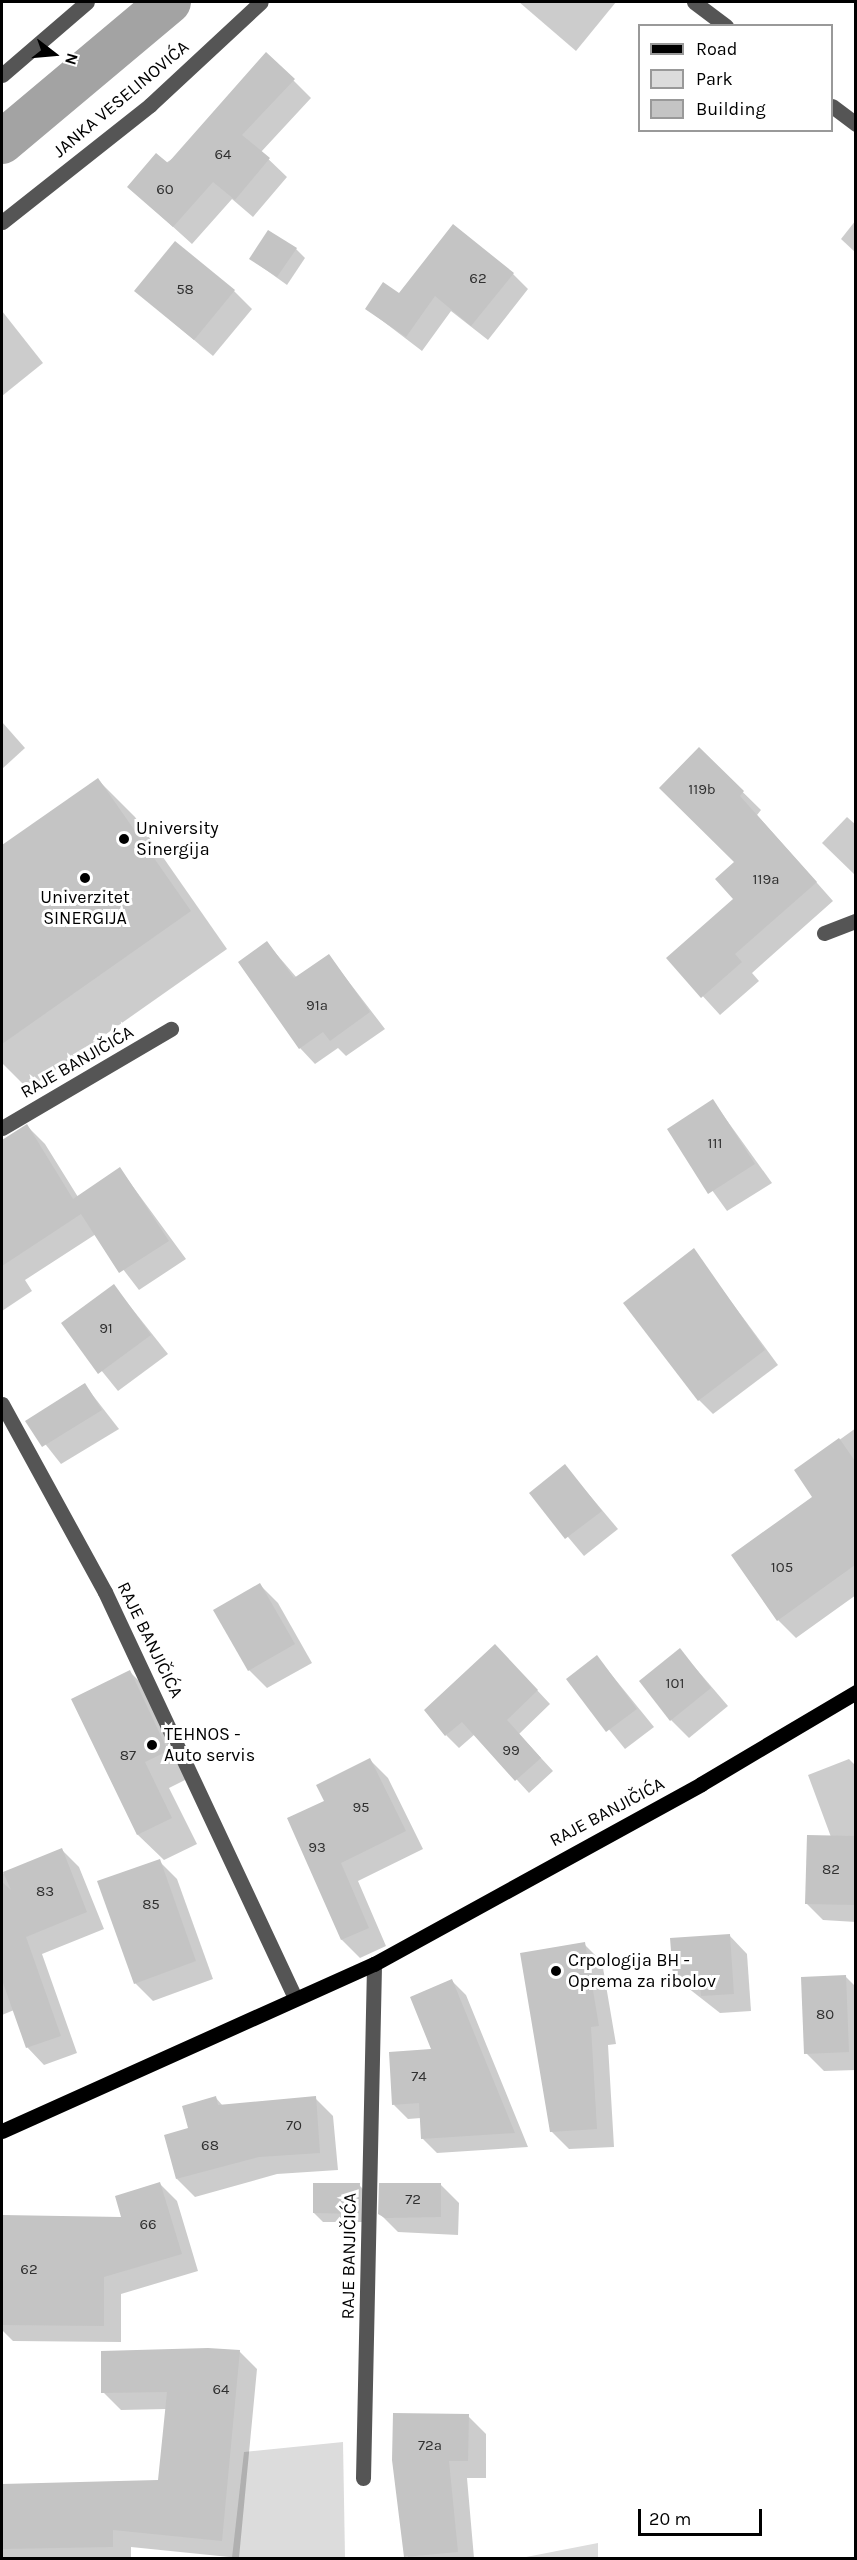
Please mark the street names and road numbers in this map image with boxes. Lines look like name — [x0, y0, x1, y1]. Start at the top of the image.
street label: JANKA VESELINOVIĆA — [49, 36, 193, 162]
street label: RAJE BANJIČIĆA — [17, 1021, 137, 1103]
street label: RAJE BANJIČIĆA — [113, 1578, 187, 1702]
street label: RAJE BANJIČIĆA — [546, 1773, 668, 1851]
street label: RAJE BANJIČIĆA — [337, 2193, 361, 2319]

